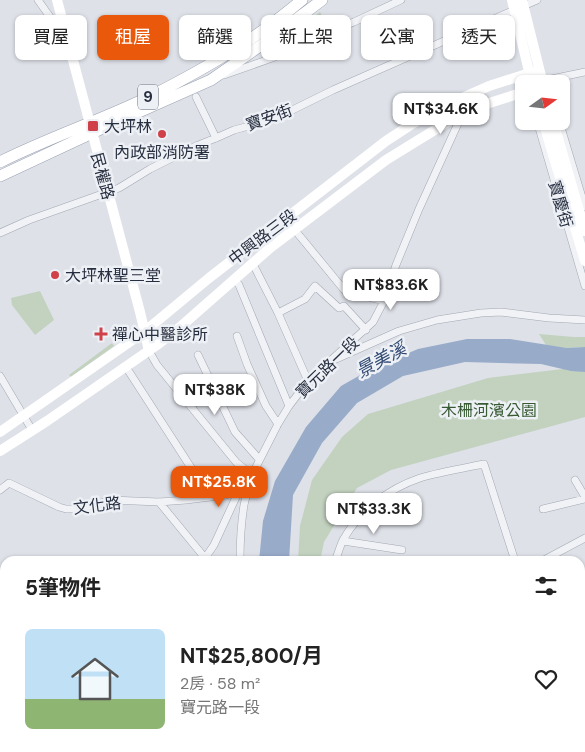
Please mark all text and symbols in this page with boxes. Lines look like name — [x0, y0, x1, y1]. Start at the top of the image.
chip: 買屋 — [15, 15, 87, 60]
chip: 租屋 — [97, 15, 169, 60]
chip: 篩選 — [179, 15, 251, 60]
chip: 新上架 — [261, 15, 351, 60]
chip: 公寓 — [361, 15, 433, 60]
chip: 透天 — [443, 15, 515, 60]
north arrow — [515, 75, 570, 130]
map controls — [515, 75, 570, 130]
road number: 9 — [138, 84, 158, 110]
pin: NT$34.6K — [389, 92, 493, 135]
text: NT$34.6K — [404, 98, 478, 119]
street label: 寶安街 — [243, 99, 295, 136]
place label: 大坪林 — [104, 116, 152, 137]
marker: 大坪林 — [86, 119, 100, 133]
marker: 內政部消防署 — [156, 128, 168, 140]
place label: 內政部消防署 — [114, 142, 210, 163]
street label: 民權路 — [86, 150, 119, 202]
street label: 寶慶街 — [544, 178, 577, 230]
street label: 中興路三段 — [224, 205, 301, 270]
place label: 大坪林聖三堂 — [65, 265, 161, 286]
pin: NT$83.6K — [339, 268, 443, 311]
marker: 大坪林聖三堂 — [49, 269, 61, 281]
text: NT$83.6K — [354, 274, 428, 295]
place label: 禪心中醫診所 — [112, 324, 208, 345]
marker: 禪心中醫診所 — [94, 327, 108, 341]
street label: 寶元路一段 — [291, 332, 363, 403]
water label: 景美溪 — [352, 335, 413, 384]
pin: NT$38K — [174, 374, 256, 416]
text: NT$38K — [185, 379, 246, 400]
park label: 木柵河濱公園 — [441, 400, 537, 421]
pin: NT$25.8K — [167, 466, 271, 508]
text: NT$25.8K — [182, 471, 256, 492]
street label: 文化路 — [72, 492, 122, 519]
pin: NT$33.3K — [322, 492, 426, 535]
text: NT$33.3K — [337, 498, 411, 519]
icon: filters — [532, 572, 560, 600]
text: 5筆物件 — [25, 574, 101, 602]
text: NT$25,800/月 — [180, 642, 323, 670]
icon: home — [65, 649, 125, 709]
icon: heart — [532, 665, 560, 693]
text: 2房 · 58 m² — [180, 673, 260, 694]
text: 寶元路一段 — [180, 697, 260, 718]

